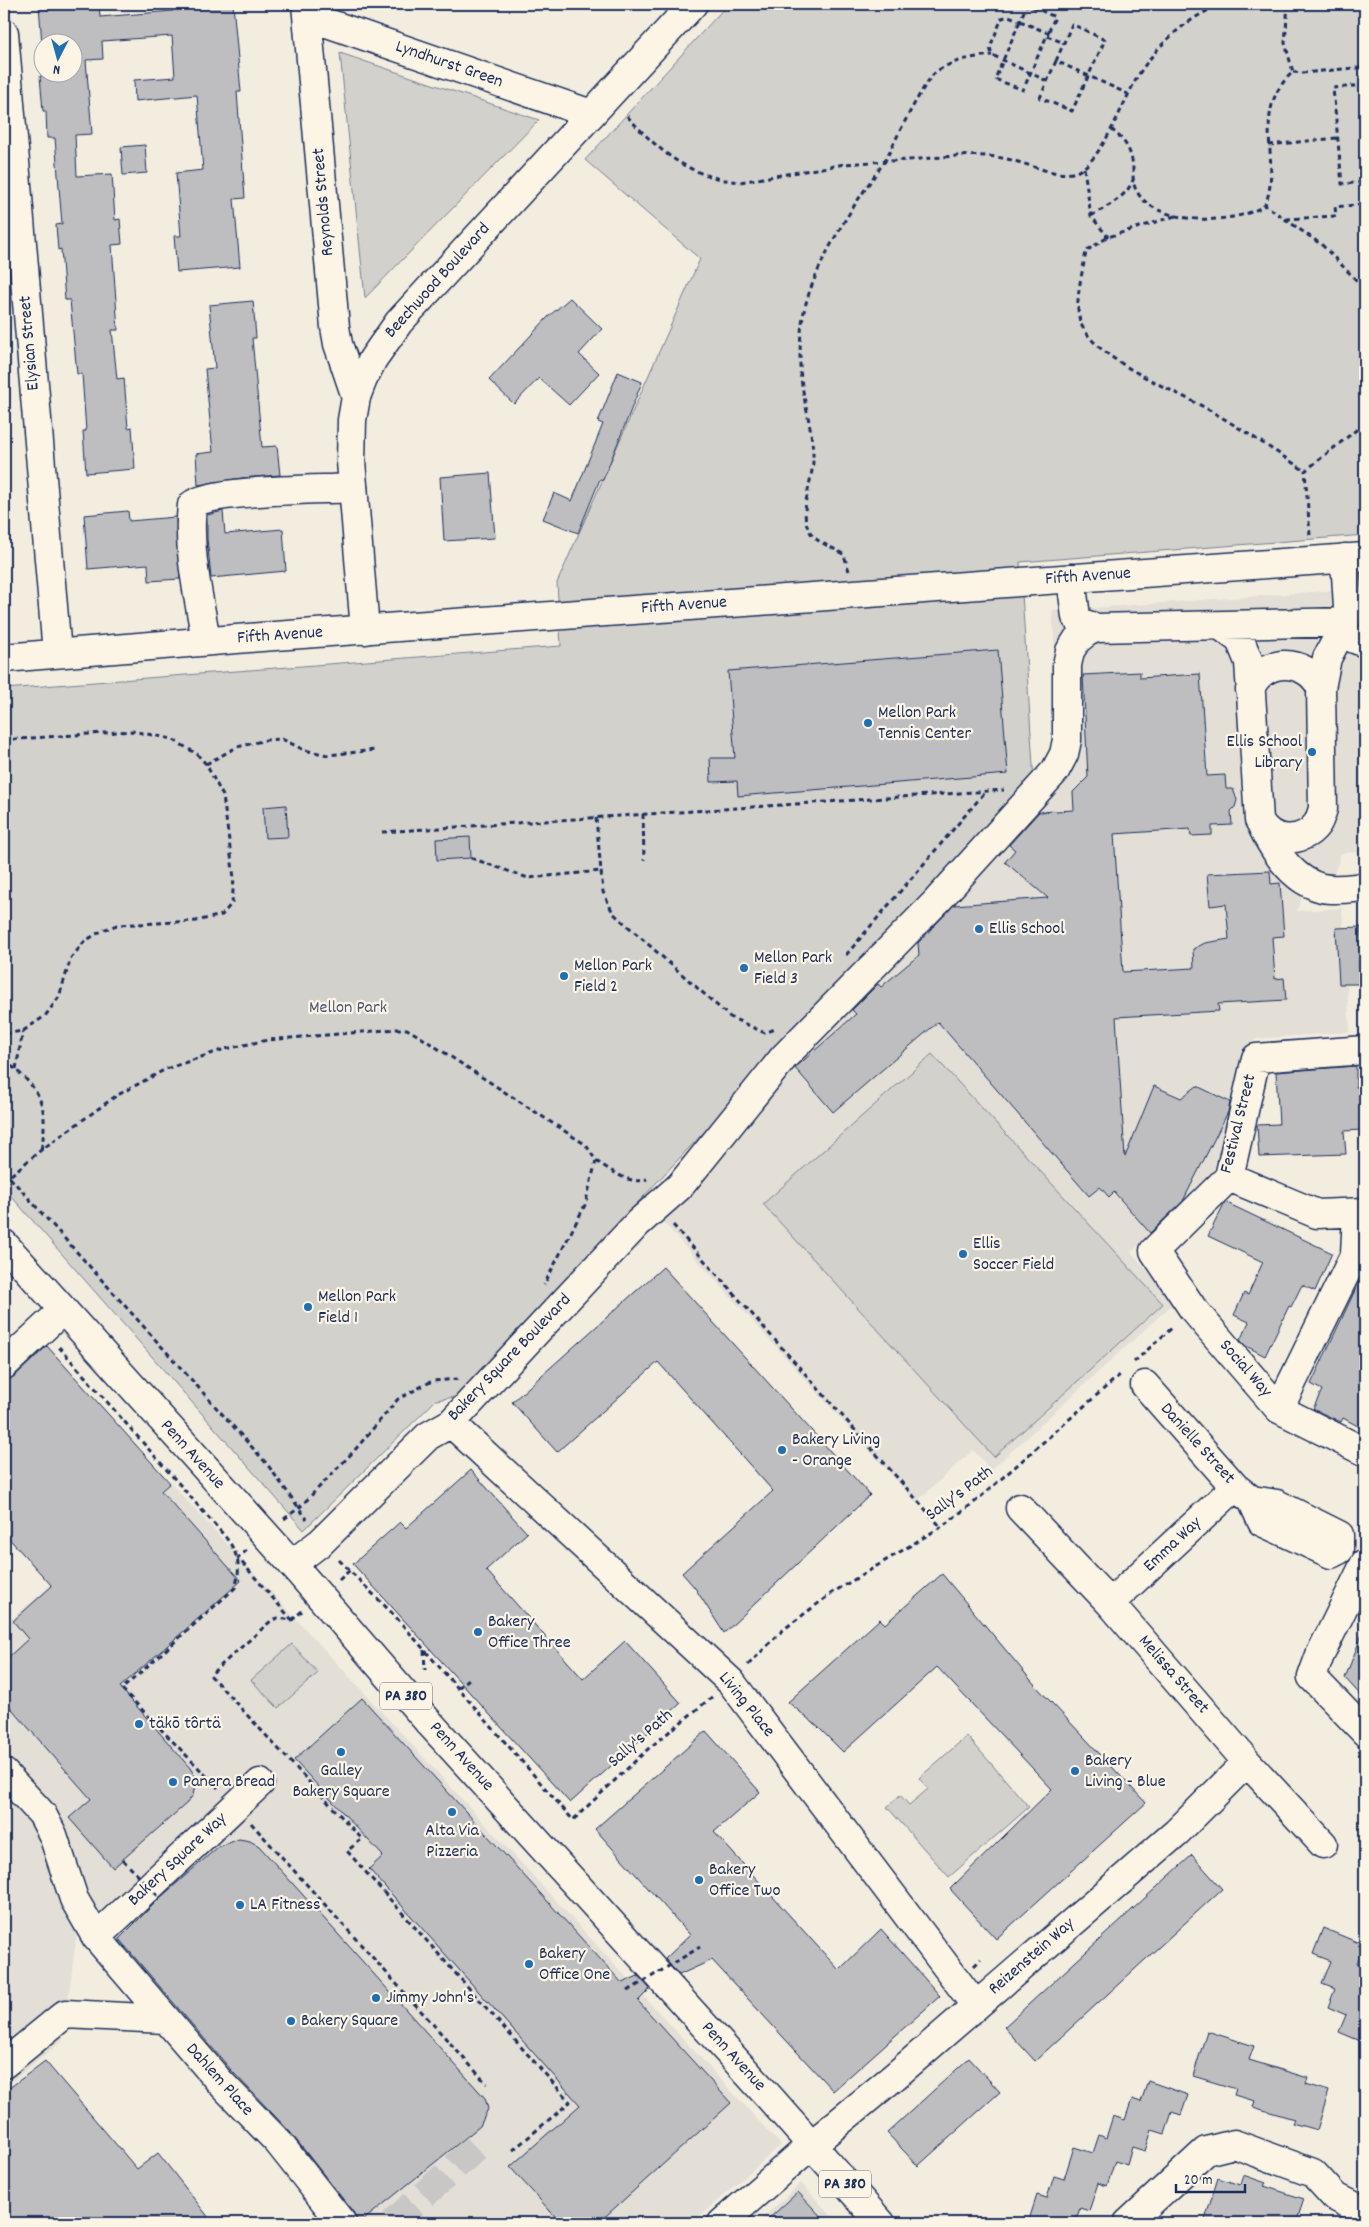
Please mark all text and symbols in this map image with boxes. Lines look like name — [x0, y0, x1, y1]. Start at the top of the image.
north arrow — [32, 32, 82, 82]
street label: Lyndhurst Green — [392, 35, 506, 95]
text: N — [52, 59, 61, 79]
street label: Reynolds Street — [307, 147, 341, 257]
street label: Beechwood Boulevard — [379, 218, 497, 344]
street label: Elysian Street — [13, 294, 47, 392]
street label: Fifth Avenue — [1044, 562, 1132, 592]
street label: Fifth Avenue — [640, 591, 728, 621]
street label: Fifth Avenue — [236, 621, 324, 651]
place label: Mellon Park Tennis Center — [878, 701, 971, 747]
marker: Mellon Park Tennis Center — [862, 717, 874, 729]
place label: Ellis School Library — [1227, 730, 1303, 776]
marker: Ellis School Library — [1306, 746, 1318, 758]
place label: Ellis School — [989, 917, 1065, 942]
marker: Ellis School — [973, 923, 985, 935]
place label: Mellon Park Field 3 — [754, 946, 832, 992]
place label: Mellon Park Field 2 — [574, 954, 652, 1000]
marker: Mellon Park Field 3 — [738, 962, 750, 974]
marker: Mellon Park Field 2 — [558, 970, 570, 982]
park label: Mellon Park — [309, 996, 387, 1021]
street label: Festival Street — [1215, 1071, 1263, 1176]
place label: Ellis Soccer Field — [973, 1232, 1054, 1278]
marker: Ellis Soccer Field — [957, 1248, 969, 1260]
place label: Mellon Park Field 1 — [318, 1285, 396, 1331]
street label: Bakery Square Boulevard — [442, 1289, 578, 1427]
marker: Mellon Park Field 1 — [302, 1301, 314, 1313]
street label: Social Way — [1213, 1335, 1278, 1404]
street label: Danielle Street — [1154, 1398, 1241, 1490]
street label: Penn Avenue — [154, 1415, 230, 1495]
place label: Bakery Living - Orange — [792, 1428, 880, 1474]
marker: Bakery Living - Orange — [776, 1444, 788, 1456]
street label: Sally’s Path — [921, 1460, 999, 1528]
street label: Emma Way — [1138, 1511, 1208, 1579]
place label: Bakery Office Three — [488, 1610, 571, 1656]
marker: Bakery Office Three — [472, 1626, 484, 1638]
street label: Melissa Street — [1132, 1630, 1215, 1720]
street label: Living Place — [712, 1667, 780, 1743]
road number: PA 380 — [380, 1682, 432, 1710]
street label: Sally's Path — [603, 1704, 679, 1774]
place label: täkō tôrtä — [149, 1712, 221, 1737]
street label: Penn Avenue — [423, 1717, 499, 1797]
marker: täkō tôrtä — [133, 1718, 145, 1730]
marker: Galley Bakery Square — [335, 1746, 347, 1758]
place label: Bakery Living - Blue — [1085, 1749, 1166, 1795]
place label: Galley Bakery Square — [292, 1759, 390, 1805]
marker: Bakery Living - Blue — [1069, 1765, 1081, 1777]
place label: Panera Bread — [183, 1770, 275, 1795]
marker: Panera Bread — [167, 1776, 179, 1788]
marker: Alta Via Pizzeria — [446, 1806, 458, 1818]
street label: Bakery Square Way — [123, 1807, 234, 1913]
place label: Alta Via Pizzeria — [425, 1819, 479, 1865]
place label: Bakery Office Two — [709, 1858, 780, 1904]
marker: Bakery Office Two — [693, 1874, 705, 1886]
place label: LA Fitness — [250, 1893, 321, 1918]
marker: LA Fitness — [234, 1899, 246, 1911]
street label: Reizenstein Way — [983, 1912, 1081, 2002]
place label: Bakery Office One — [539, 1942, 610, 1988]
marker: Bakery Office One — [523, 1958, 535, 1970]
place label: Jimmy John's — [386, 1986, 474, 2011]
marker: Jimmy John's — [370, 1992, 382, 2004]
place label: Bakery Square — [301, 2009, 398, 2034]
marker: Bakery Square — [285, 2015, 297, 2027]
street label: Penn Avenue — [695, 2017, 771, 2097]
street label: Dahlem Place — [179, 2038, 259, 2122]
scale bar — [1176, 2162, 1245, 2194]
road number: PA 380 — [819, 2170, 871, 2198]
text: 20 m — [1184, 2170, 1212, 2192]

